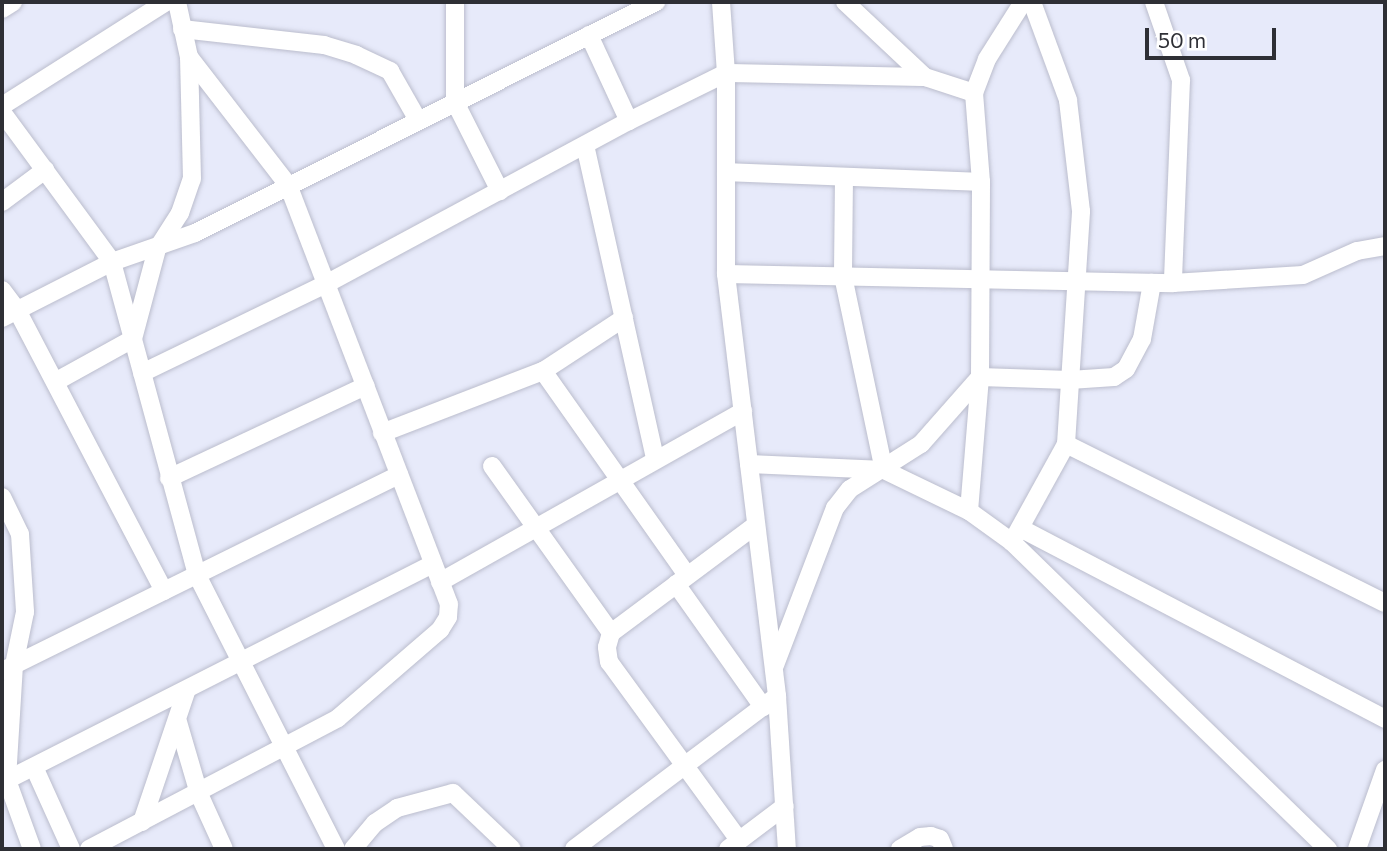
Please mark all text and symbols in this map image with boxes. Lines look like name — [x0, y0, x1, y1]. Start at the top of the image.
scale bar — [1149, 14, 1280, 58]
text: 50 m — [1158, 27, 1206, 52]

